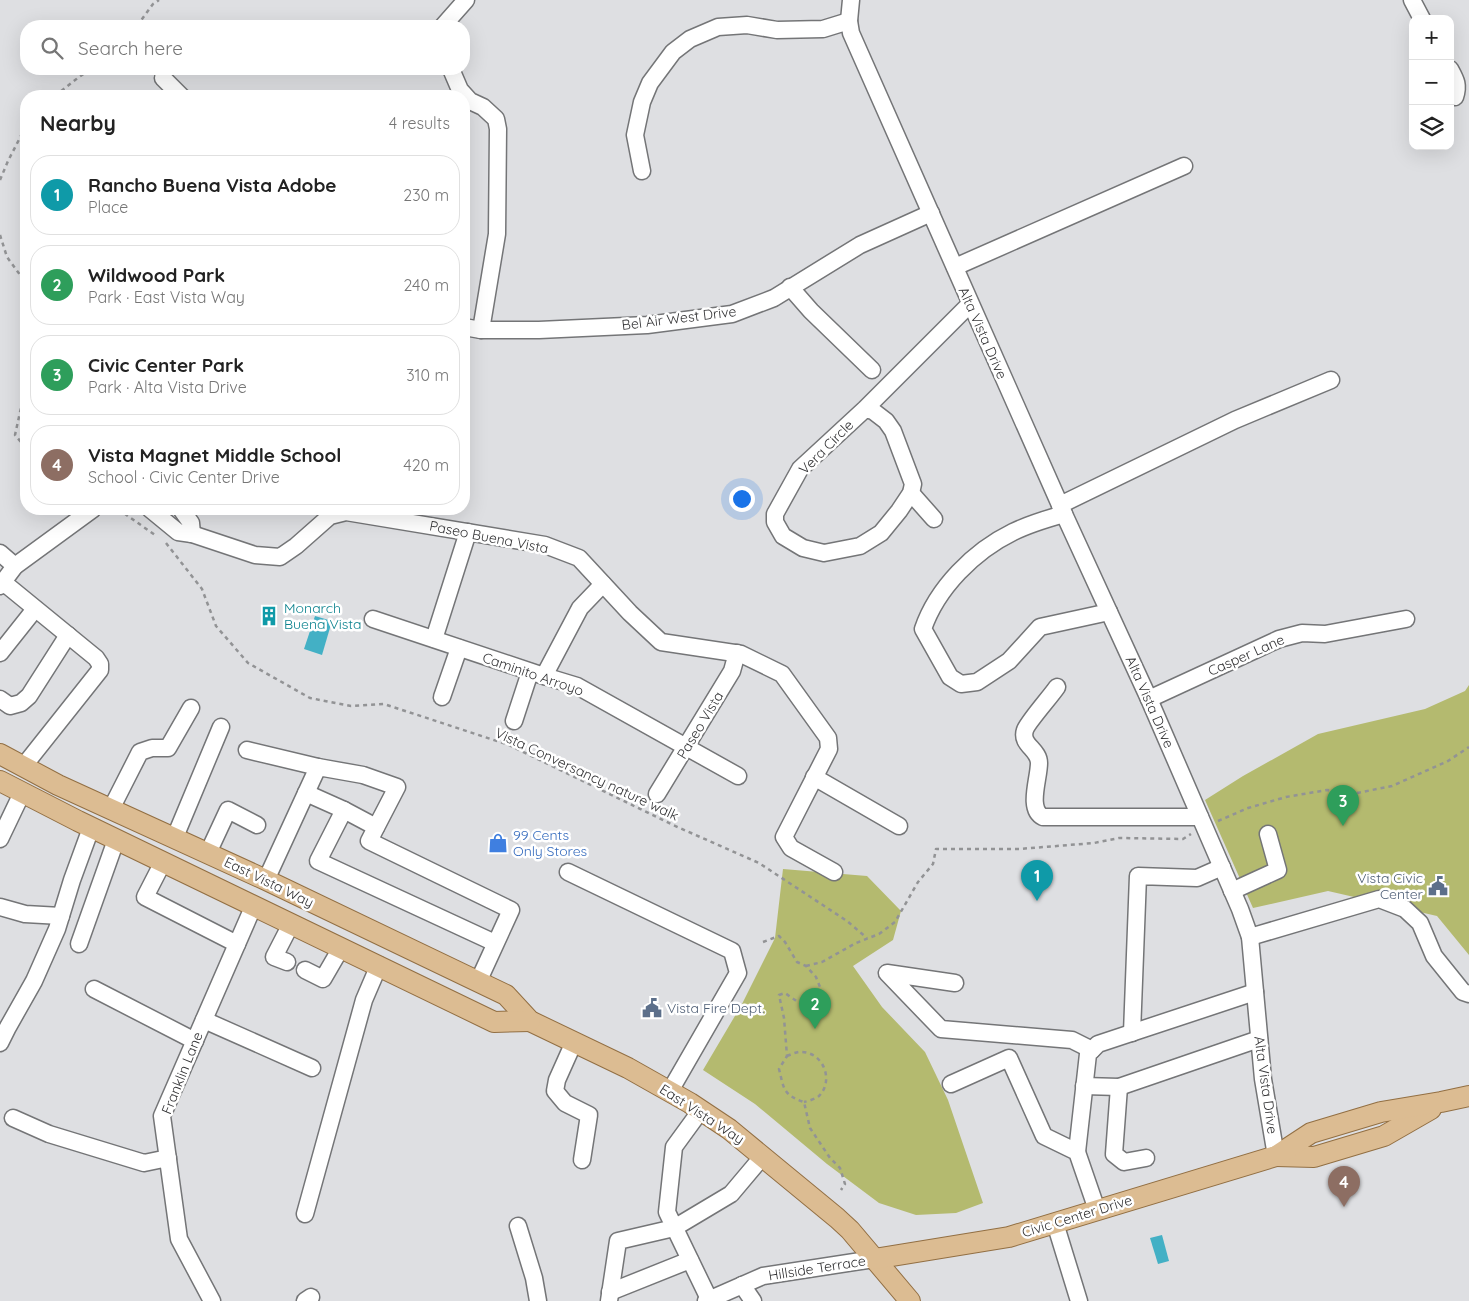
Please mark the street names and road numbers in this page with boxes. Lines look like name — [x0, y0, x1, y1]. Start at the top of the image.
street label: Alta Vista Drive — [955, 284, 1011, 382]
street label: Bel Air West Drive — [621, 302, 737, 334]
street label: Vera Circle — [795, 416, 857, 478]
street label: Paseo Buena Vista — [428, 517, 550, 557]
street label: Casper Lane — [1205, 630, 1287, 680]
street label: Caminito Arroyo — [480, 648, 586, 700]
street label: Alta Vista Drive — [1122, 653, 1178, 751]
street label: Paseo Vista — [673, 688, 727, 762]
street label: Vista Conversancy nature walk — [492, 724, 682, 824]
street label: East Vista Way — [221, 853, 317, 911]
street label: Franklin Lane — [157, 1029, 207, 1117]
street label: Alta Vista Drive — [1250, 1035, 1282, 1135]
street label: East Vista Way — [656, 1080, 748, 1148]
street label: Civic Center Drive — [1020, 1191, 1134, 1241]
street label: Hillside Terrace — [767, 1251, 867, 1285]

